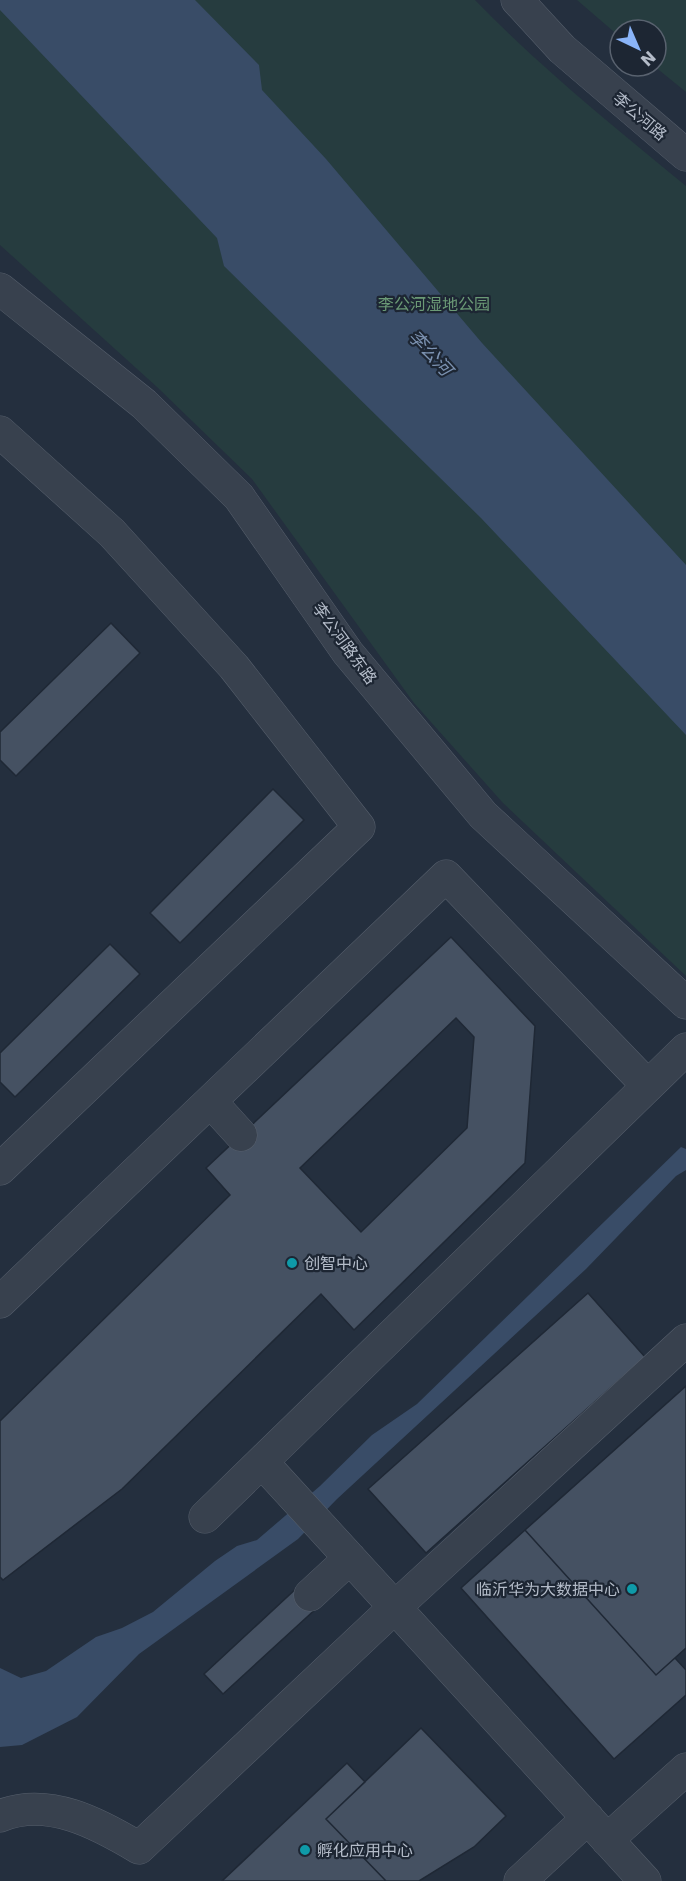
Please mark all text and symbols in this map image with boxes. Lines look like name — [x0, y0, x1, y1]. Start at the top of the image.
north arrow — [608, 18, 668, 78]
text: N — [637, 47, 659, 70]
street label: 李公河路 — [609, 89, 670, 144]
park label: 李公河湿地公园 — [378, 295, 490, 314]
water label: 李公河 — [404, 326, 459, 382]
street label: 李公河路东路 — [309, 599, 380, 688]
place label: 创智中心 — [304, 1254, 368, 1273]
marker: 创智中心 — [285, 1256, 299, 1270]
place label: 临沂华为大数据中心 — [476, 1580, 620, 1599]
marker: 临沂华为大数据中心 — [625, 1582, 639, 1596]
place label: 孵化应用中心 — [317, 1841, 413, 1860]
marker: 孵化应用中心 — [298, 1843, 312, 1857]

